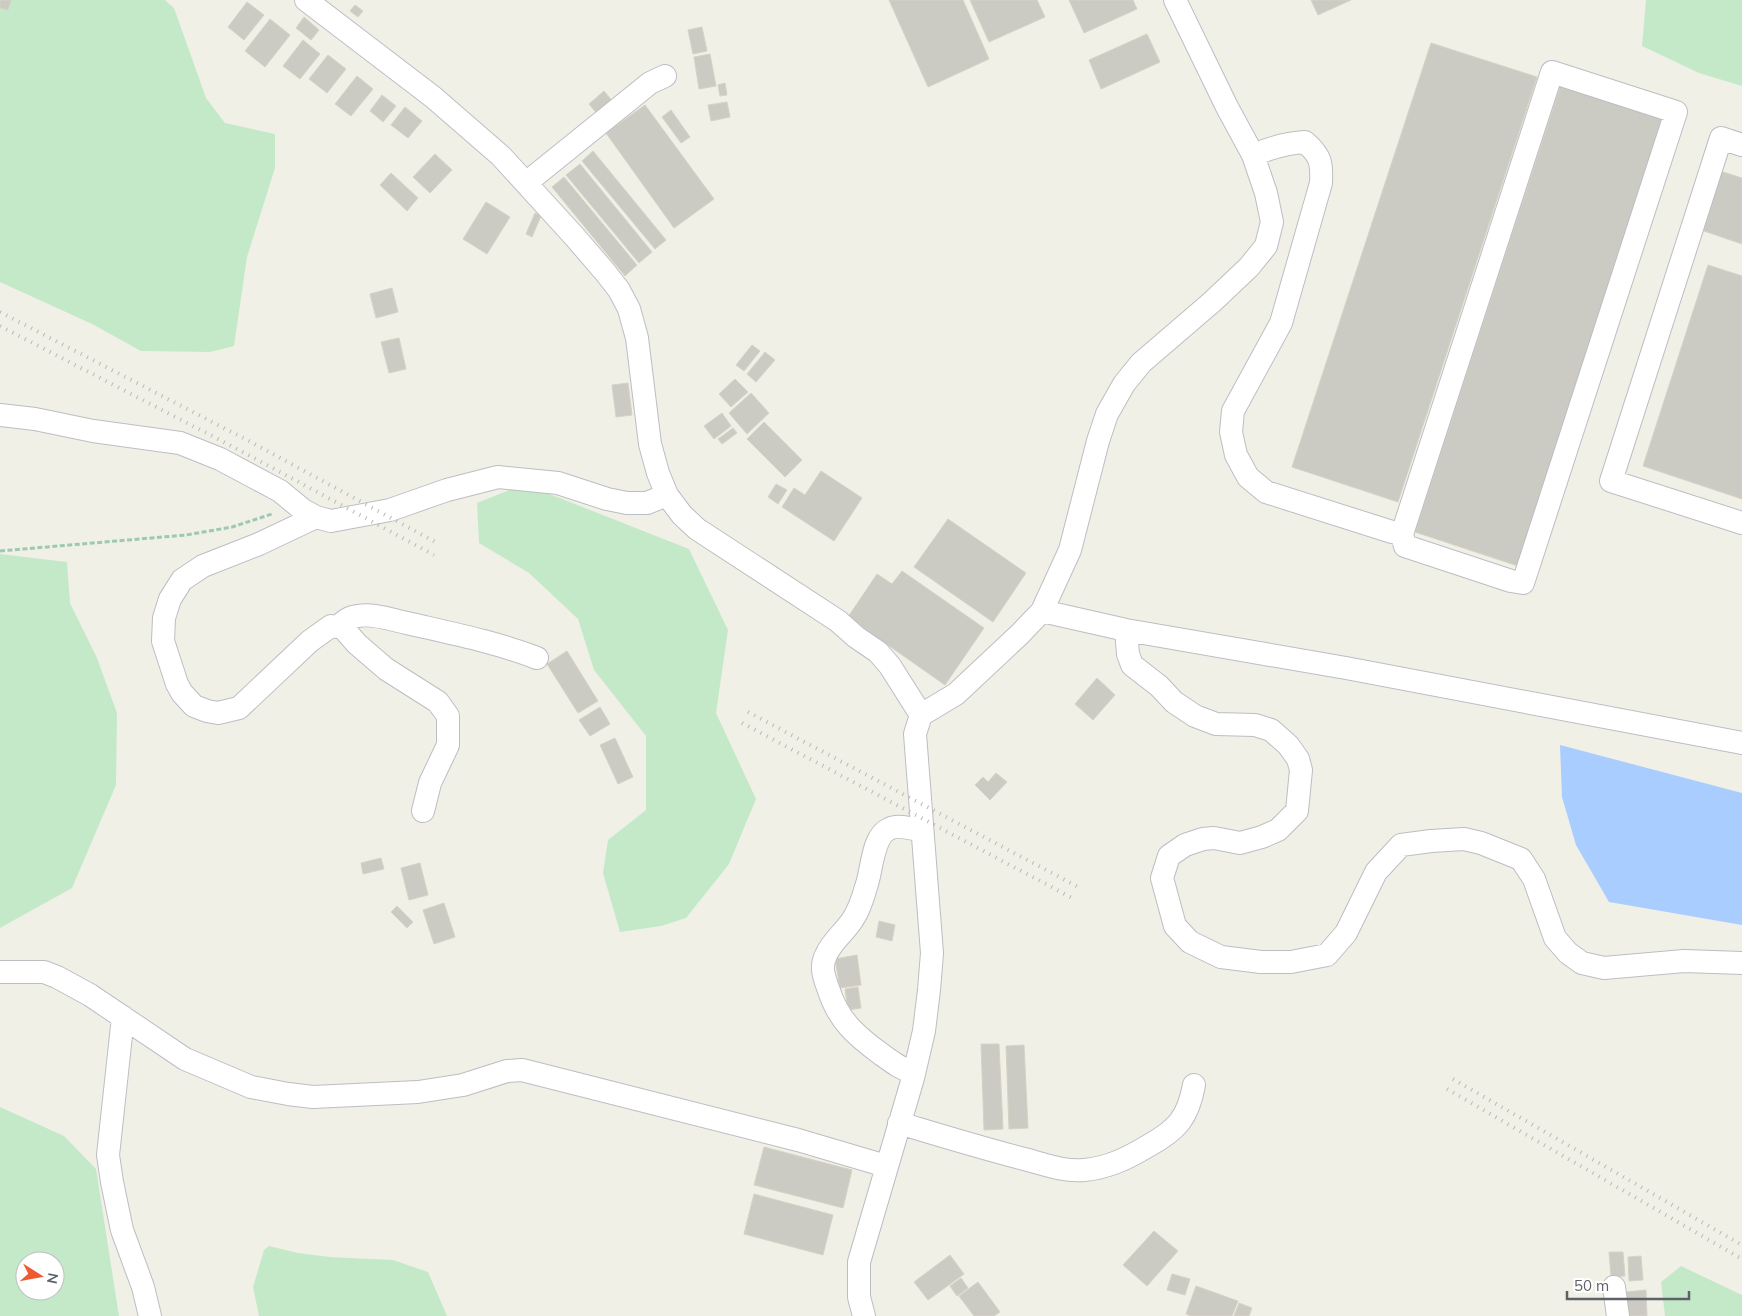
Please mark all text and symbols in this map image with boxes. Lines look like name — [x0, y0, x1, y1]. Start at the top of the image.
north arrow — [15, 1251, 65, 1301]
scale bar — [1567, 1268, 1690, 1300]
text: N — [43, 1272, 63, 1285]
text: 50 m — [1574, 1276, 1609, 1295]

